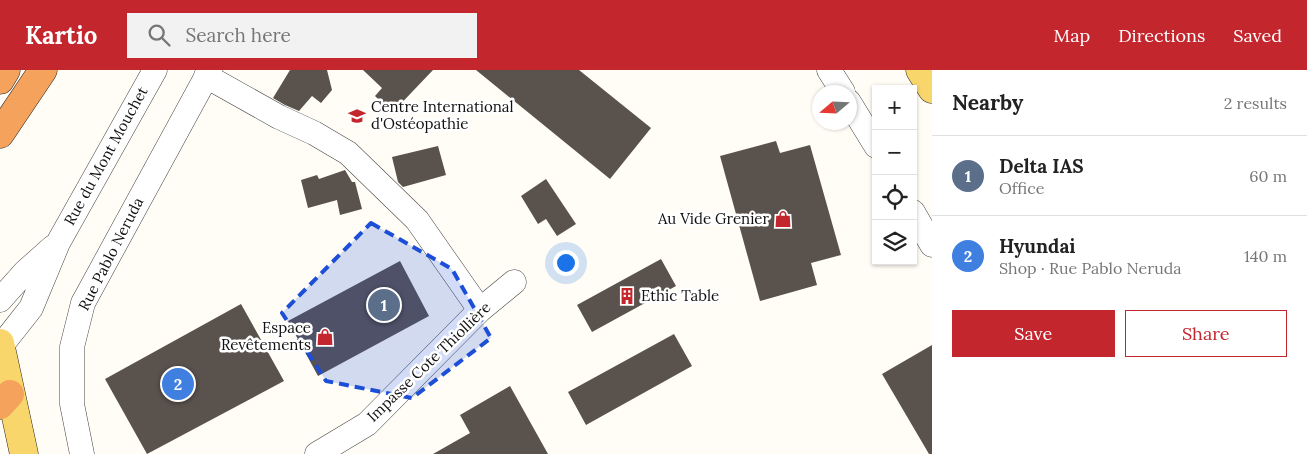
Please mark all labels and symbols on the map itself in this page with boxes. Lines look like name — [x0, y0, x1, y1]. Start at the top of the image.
street label: Rue du Mont Mouchet — [60, 83, 152, 228]
north arrow — [812, 85, 857, 130]
place label: Centre International d'Ostéopathie — [371, 97, 514, 133]
school or university icon: Centre International d'Ostéopathie — [347, 106, 367, 126]
street label: Rue Pablo Neruda — [74, 194, 147, 313]
place label: Au Vide Grenier — [657, 209, 769, 228]
shop icon: Au Vide Grenier — [773, 209, 793, 229]
your location — [553, 250, 579, 276]
pin: 1 — [368, 286, 400, 324]
building icon: Ethic Table — [617, 286, 637, 306]
place label: Ethic Table — [641, 286, 719, 305]
street label: Impasse Cote Thiollière — [363, 298, 494, 426]
place label: Espace Revêtements — [221, 318, 311, 354]
shop icon: Espace Revêtements — [315, 327, 335, 347]
pin: 2 — [162, 365, 194, 403]

